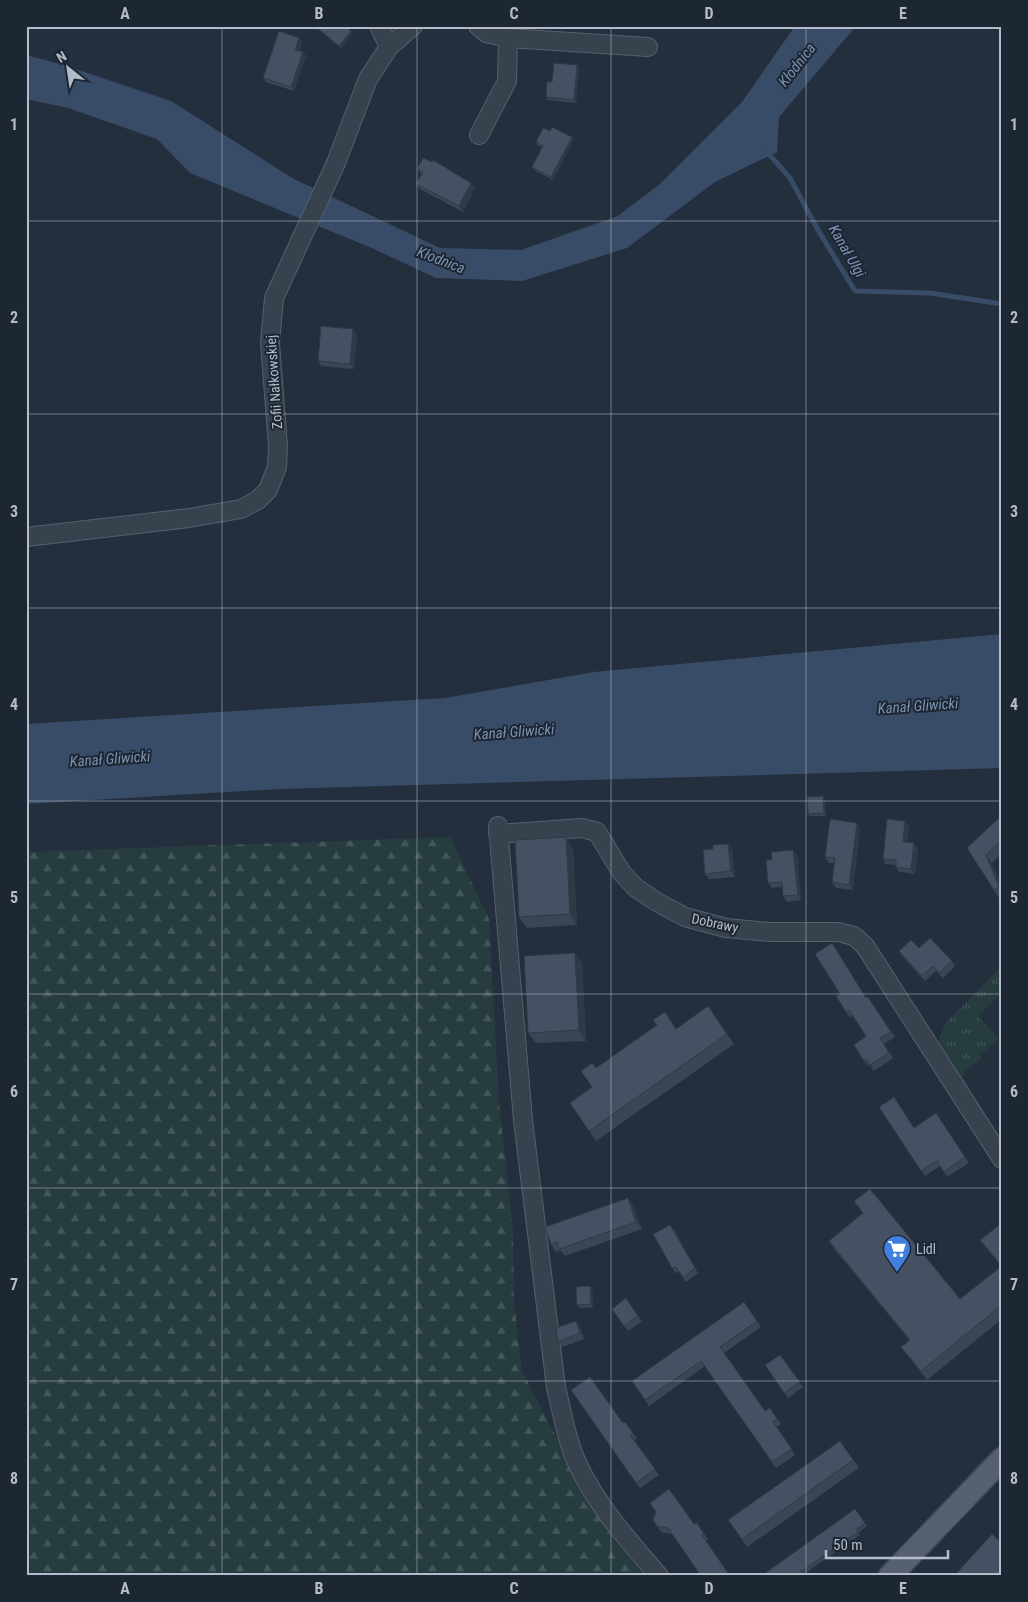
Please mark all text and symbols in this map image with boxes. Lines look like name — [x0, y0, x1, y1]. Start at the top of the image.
text: A — [120, 4, 130, 23]
text: B — [315, 4, 324, 23]
text: C — [509, 4, 519, 23]
text: D — [704, 4, 714, 23]
text: E — [899, 4, 907, 23]
water label: Kłodnica — [774, 40, 820, 90]
north arrow — [42, 42, 92, 92]
text: N — [54, 48, 69, 66]
text: 1 — [10, 115, 18, 134]
text: 1 — [1010, 115, 1018, 134]
water label: Kanał Ulgi — [825, 221, 870, 281]
water label: Kłodnica — [414, 243, 468, 277]
text: 2 — [10, 308, 18, 327]
text: 2 — [1010, 308, 1018, 327]
street label: Zofii Nałkowskiej — [263, 334, 285, 430]
text: 3 — [10, 502, 18, 521]
text: 3 — [1010, 502, 1018, 521]
water label: Kanał Gliwicki — [877, 694, 960, 718]
text: 4 — [10, 695, 18, 714]
text: 4 — [1010, 695, 1018, 714]
water label: Kanał Gliwicki — [473, 720, 556, 744]
water label: Kanał Gliwicki — [69, 747, 152, 771]
text: 5 — [10, 888, 18, 907]
text: 5 — [1010, 888, 1018, 907]
street label: Dobrawy — [690, 910, 740, 936]
text: 6 — [10, 1082, 18, 1101]
text: 6 — [1010, 1082, 1018, 1101]
supermarket icon: Lidl — [882, 1234, 912, 1273]
place label: Lidl — [916, 1241, 936, 1257]
text: 7 — [10, 1275, 18, 1294]
text: 7 — [1010, 1275, 1018, 1294]
text: 8 — [10, 1469, 18, 1488]
text: 8 — [1010, 1469, 1018, 1488]
scale bar — [826, 1527, 948, 1559]
text: 50 m — [833, 1536, 863, 1554]
text: A — [120, 1579, 130, 1598]
text: B — [315, 1579, 324, 1598]
text: C — [509, 1579, 519, 1598]
text: D — [704, 1579, 714, 1598]
text: E — [899, 1579, 907, 1598]

